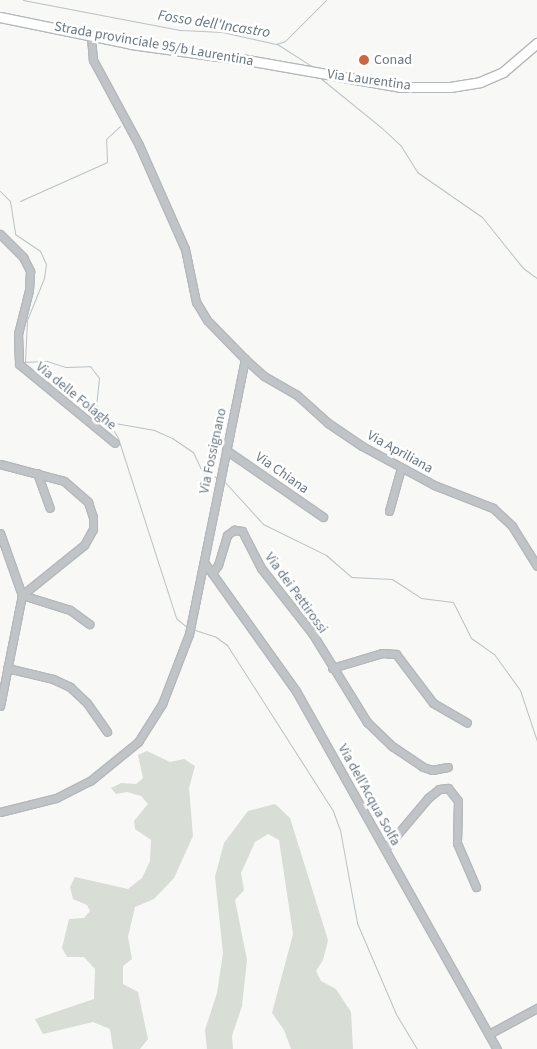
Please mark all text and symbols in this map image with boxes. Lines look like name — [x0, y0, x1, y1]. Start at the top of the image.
water label: Fosso dell'Incastro — [157, 6, 271, 42]
street label: Strada provinciale 95/b Laurentina — [53, 18, 255, 70]
place label: Conad — [374, 52, 412, 68]
marker: Conad — [358, 54, 370, 66]
street label: Via Laurentina — [326, 66, 412, 94]
street label: Via delle Folaghe — [32, 358, 120, 434]
street label: Via Fossignano — [196, 407, 230, 495]
street label: Via Apriliana — [364, 427, 436, 477]
street label: Via Chiana — [252, 449, 312, 497]
street label: Via dei Pettirossi — [261, 549, 331, 637]
street label: Via dell'Acqua Solfa — [334, 741, 404, 849]

